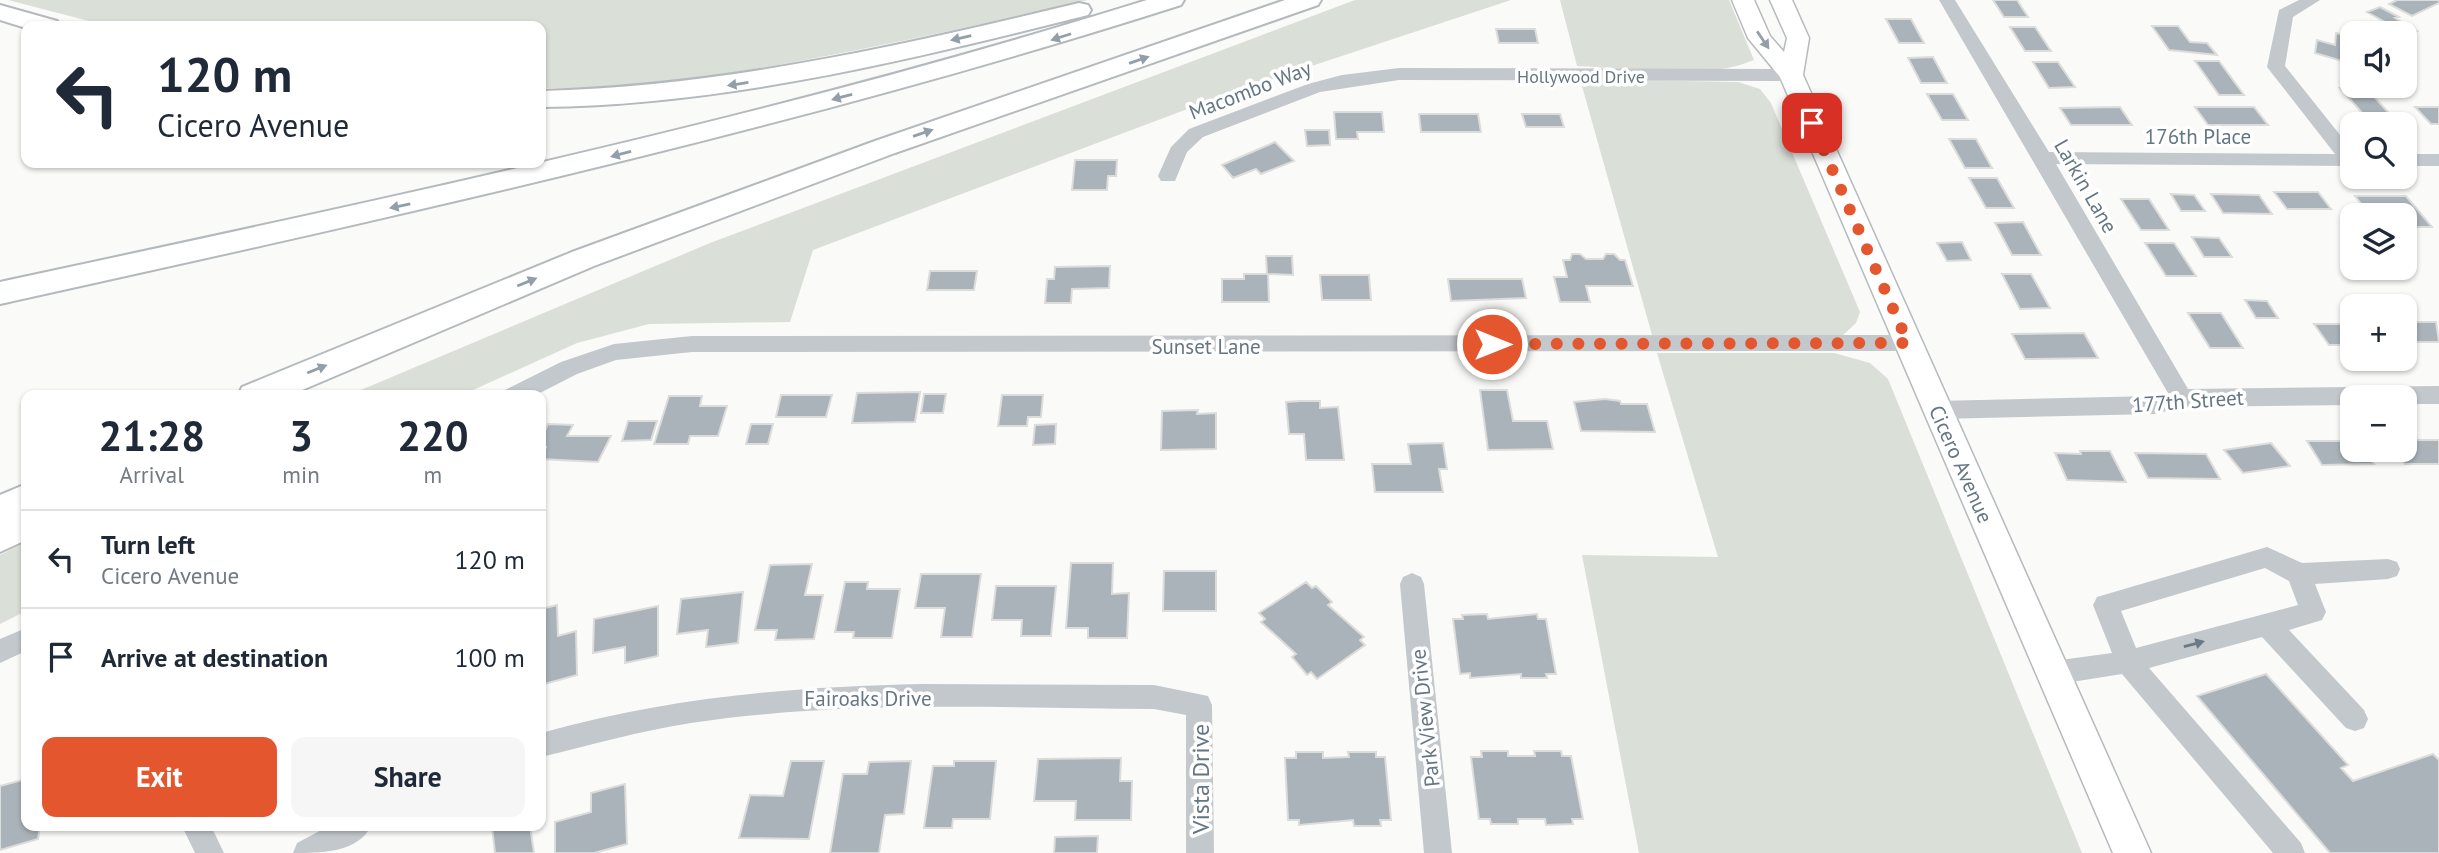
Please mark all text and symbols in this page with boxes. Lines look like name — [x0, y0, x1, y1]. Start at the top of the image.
map controls — [2340, 21, 2417, 462]
button: sound — [2340, 21, 2417, 98]
one-way arrow — [1756, 30, 1769, 50]
one-way arrow — [1050, 32, 1071, 43]
one-way arrow — [950, 33, 972, 44]
text: 120 m — [157, 42, 292, 106]
icon: left — [42, 49, 133, 140]
one-way arrow — [1128, 54, 1149, 65]
street label: Macombo Way — [1185, 54, 1315, 126]
street label: Hollywood Drive — [1517, 65, 1645, 88]
one-way arrow — [727, 79, 749, 90]
one-way arrow — [831, 92, 852, 102]
pin — [1782, 93, 1842, 153]
text: Cicero Avenue — [157, 104, 349, 146]
icon: arrive — [1793, 104, 1831, 142]
button: search — [2340, 112, 2417, 189]
street label: 176th Place — [2145, 123, 2251, 150]
one-way arrow — [913, 128, 934, 138]
street label: Larkin Lane — [2048, 134, 2124, 238]
one-way arrow — [610, 149, 632, 160]
one-way arrow — [389, 200, 411, 211]
button: layers — [2340, 203, 2417, 280]
one-way arrow — [517, 277, 538, 288]
button: + — [2340, 294, 2417, 371]
position arrow — [1455, 307, 1529, 381]
street label: Sunset Lane — [1151, 333, 1261, 360]
one-way arrow — [306, 364, 327, 375]
street label: 177th Street — [2131, 384, 2245, 418]
button: − — [2340, 385, 2417, 462]
street label: Cicero Avenue — [1923, 401, 1999, 527]
text: 21:28 — [98, 408, 205, 463]
text: 3 — [289, 408, 313, 463]
text: 220 — [397, 408, 469, 463]
text: Arrival — [119, 460, 184, 489]
text: min — [282, 460, 320, 489]
text: m — [424, 460, 442, 489]
text: Turn left — [101, 528, 195, 561]
icon: left — [42, 540, 80, 578]
text: 120 m — [454, 543, 525, 576]
text: Cicero Avenue — [101, 561, 239, 590]
icon: arrive — [42, 638, 80, 676]
one-way arrow — [2183, 638, 2205, 649]
text: Arrive at destination — [101, 641, 328, 674]
text: 100 m — [454, 641, 525, 674]
street label: Park View Drive — [1404, 648, 1446, 788]
street label: Fairoaks Drive — [804, 685, 932, 712]
street label: Vista Drive — [1185, 724, 1216, 835]
button: Exit — [42, 737, 277, 817]
button: Share — [291, 737, 525, 817]

